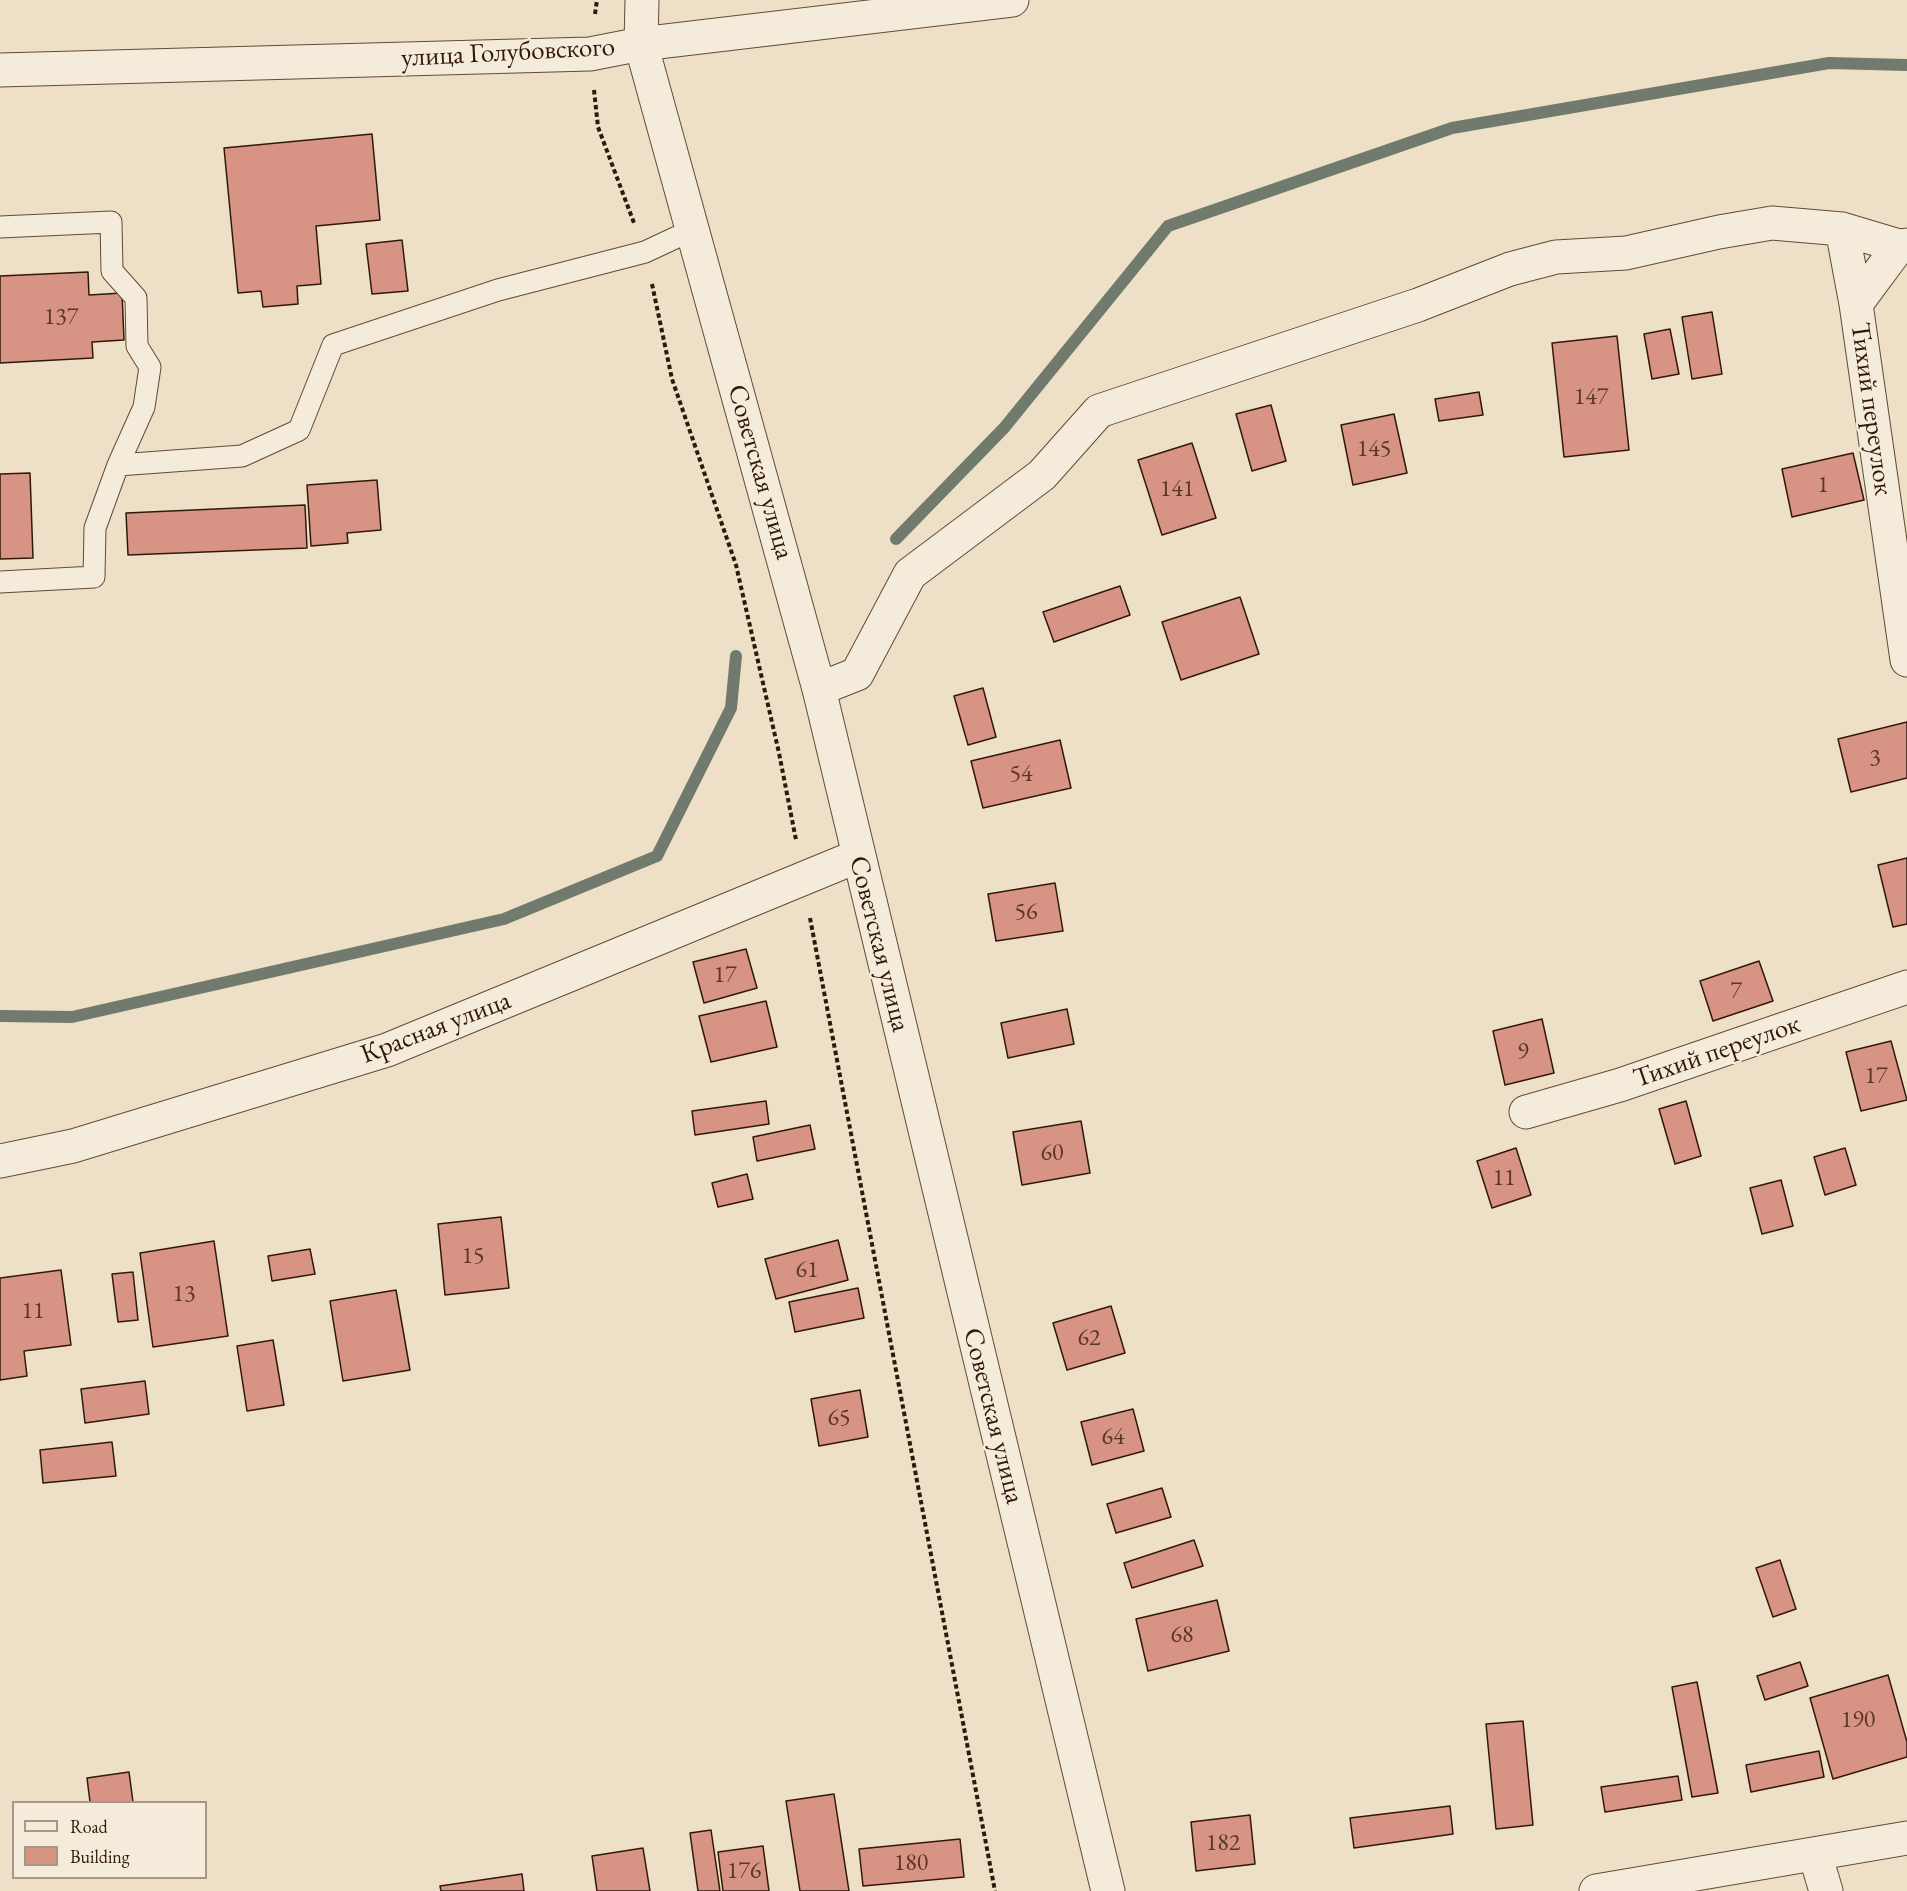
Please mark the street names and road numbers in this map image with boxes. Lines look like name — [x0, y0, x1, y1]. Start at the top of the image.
street label: улица Голубовского — [400, 31, 616, 75]
street label: Тихий переулок — [1843, 320, 1899, 498]
street label: Советская улица — [720, 381, 800, 563]
street label: Советская улица — [842, 853, 916, 1035]
street label: Красная улица — [356, 985, 516, 1071]
street label: Тихий переулок — [1629, 1008, 1805, 1096]
street label: Советская улица — [956, 1325, 1030, 1507]

